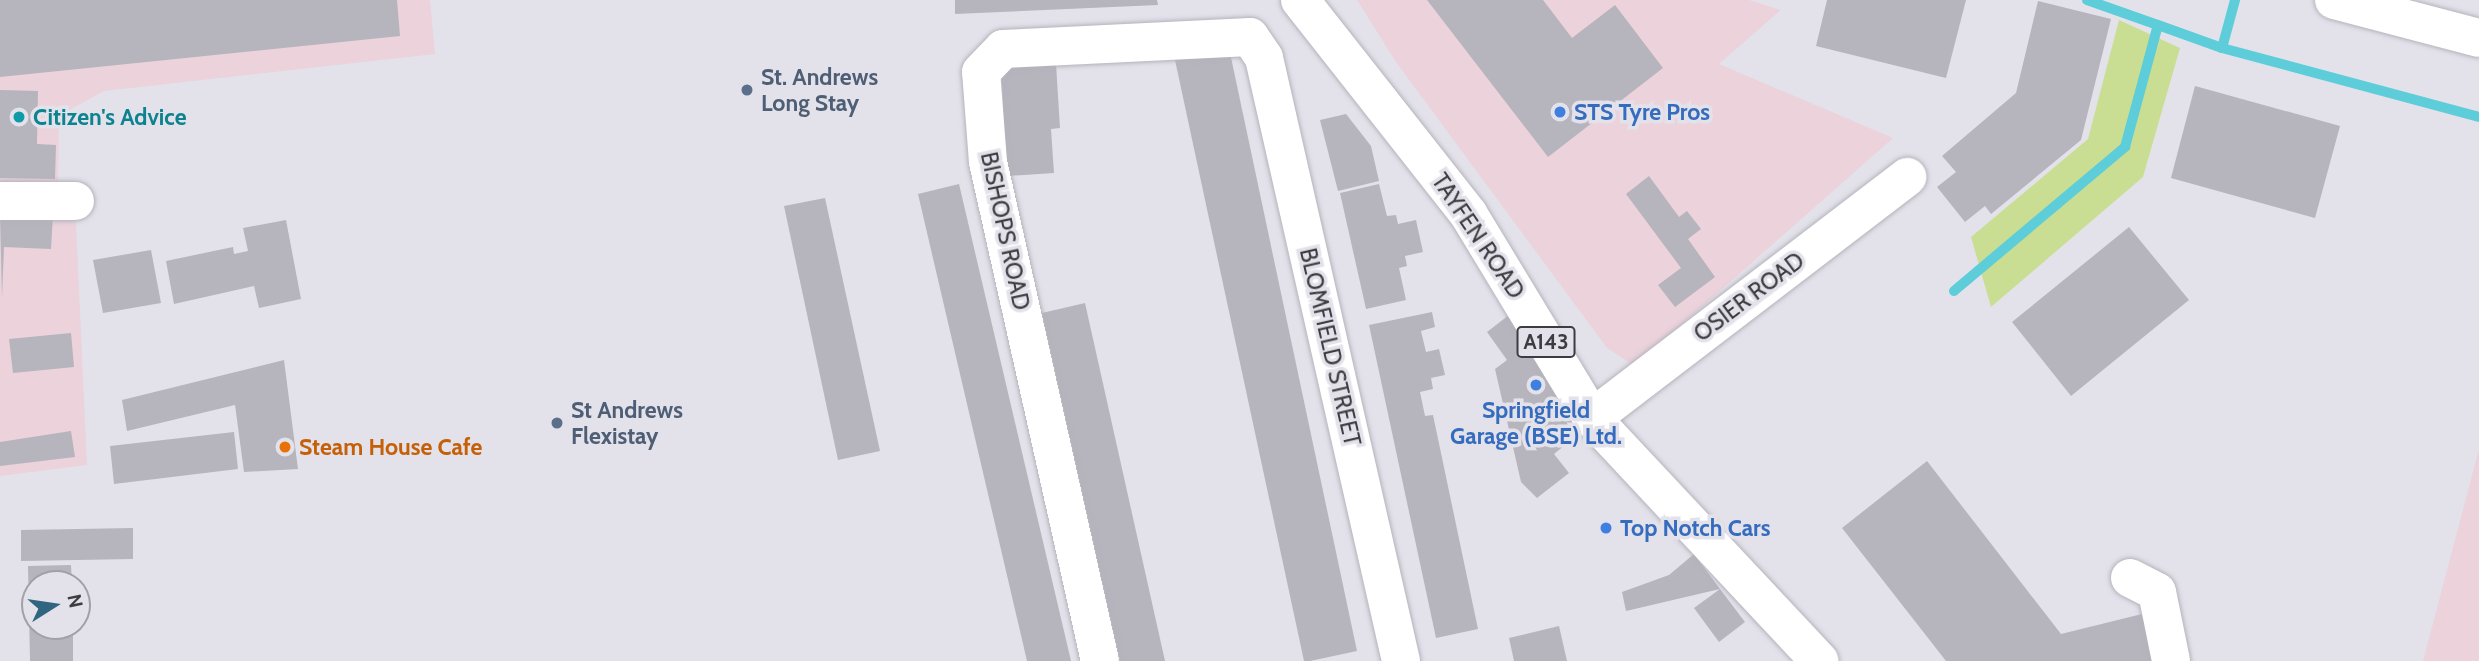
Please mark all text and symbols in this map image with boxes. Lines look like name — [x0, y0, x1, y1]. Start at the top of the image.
place label: St. Andrews Long Stay — [761, 63, 878, 117]
marker: St. Andrews Long Stay — [739, 82, 755, 98]
place label: STS Tyre Pros — [1574, 98, 1710, 126]
place label: Citizen's Advice — [33, 103, 187, 131]
marker: STS Tyre Pros — [1552, 104, 1568, 120]
marker: Citizen's Advice — [11, 109, 27, 125]
street label: BISHOPS ROAD — [975, 149, 1035, 313]
street label: TAYFEN ROAD — [1426, 168, 1530, 304]
street label: BLOMFIELD STREET — [1294, 245, 1366, 449]
street label: OSIER ROAD — [1688, 247, 1810, 347]
road number: A143 — [1516, 324, 1576, 360]
marker: Springfield Garage (BSE) Ltd. — [1528, 377, 1544, 393]
place label: St Andrews Flexistay — [571, 396, 683, 450]
place label: Springfield Garage (BSE) Ltd. — [1450, 396, 1622, 450]
marker: St Andrews Flexistay — [549, 415, 565, 431]
place label: Steam House Cafe — [299, 433, 482, 461]
marker: Steam House Cafe — [277, 439, 293, 455]
place label: Top Notch Cars — [1620, 514, 1770, 542]
marker: Top Notch Cars — [1598, 520, 1614, 536]
north arrow — [21, 570, 91, 640]
text: N — [62, 592, 88, 610]

